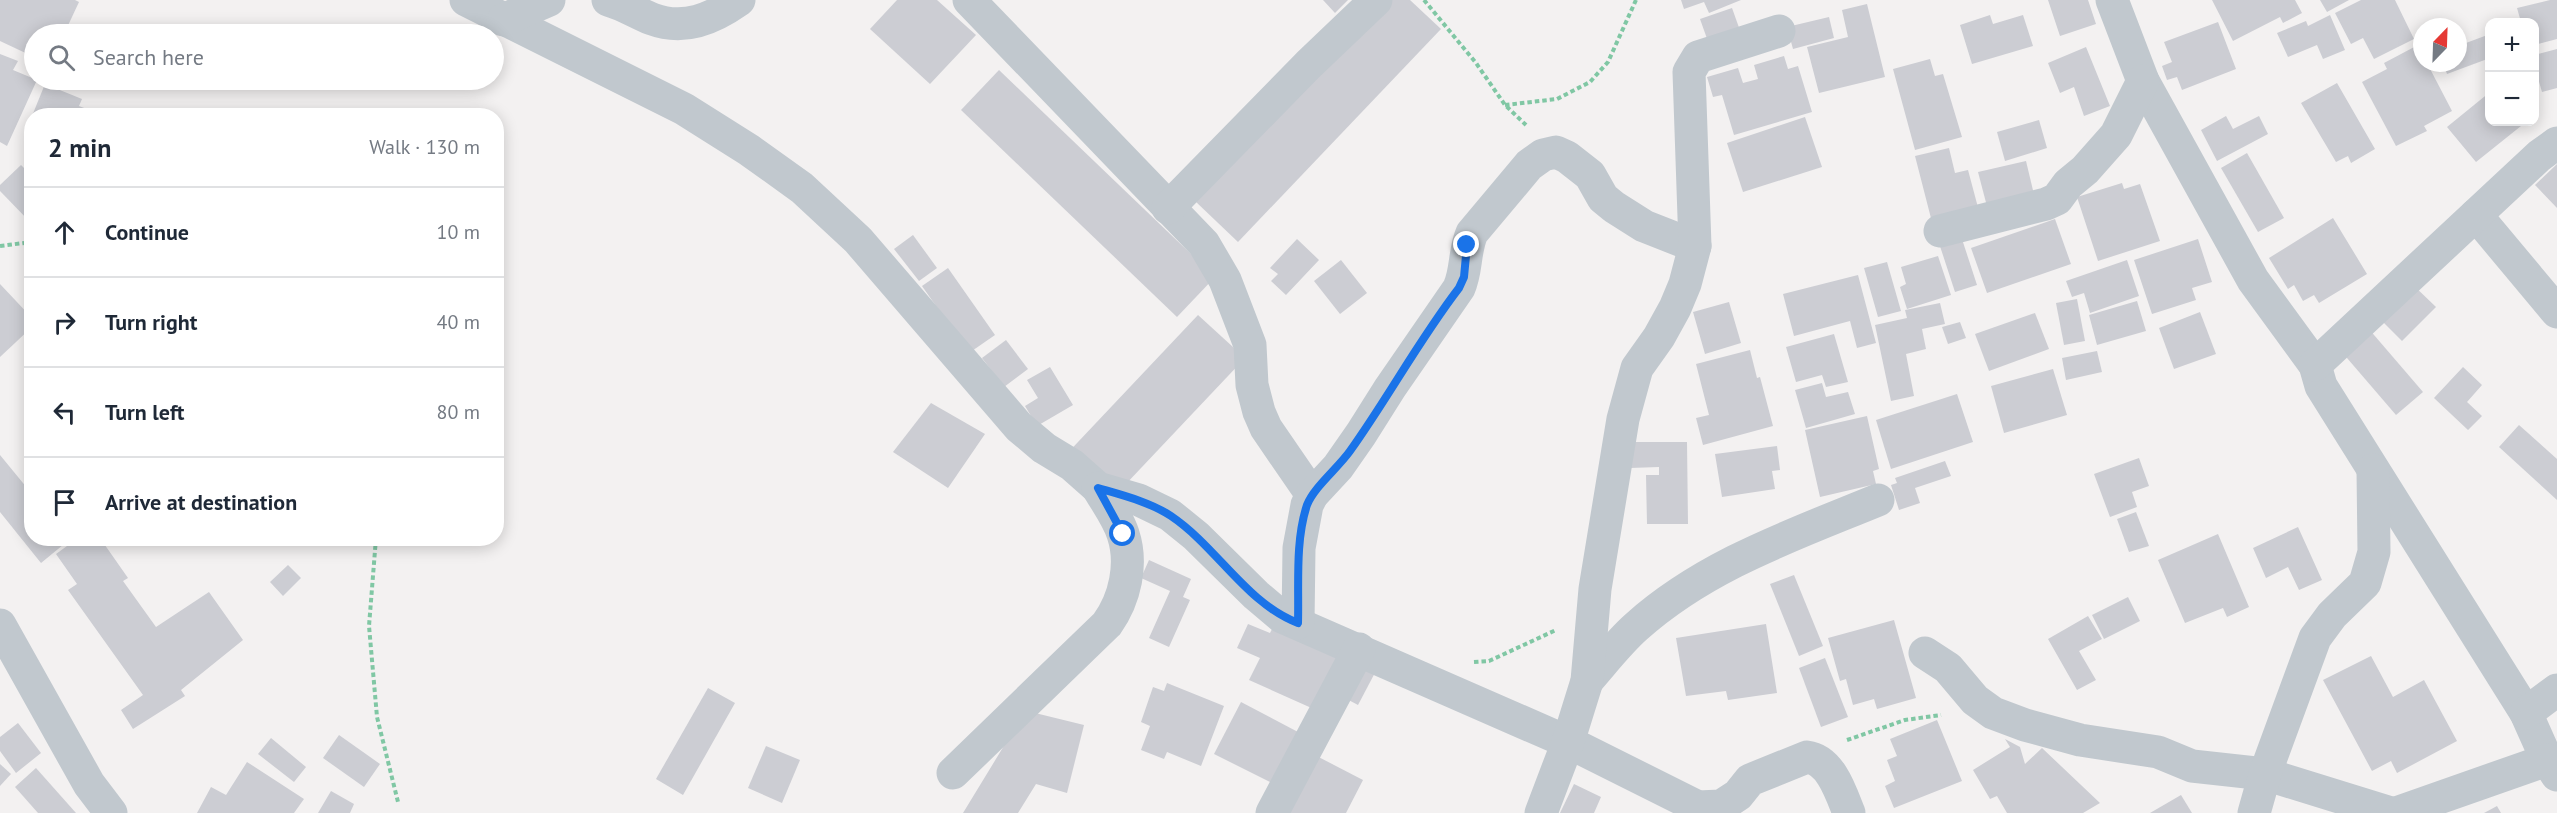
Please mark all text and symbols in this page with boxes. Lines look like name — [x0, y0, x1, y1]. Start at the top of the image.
north arrow — [2413, 18, 2467, 72]
map controls — [2485, 18, 2539, 126]
button: + — [2485, 18, 2539, 72]
search box — [24, 24, 504, 90]
icon: search — [45, 41, 78, 74]
text: Search here — [93, 43, 204, 71]
button: − — [2485, 72, 2539, 126]
text: 2 min — [48, 131, 111, 164]
text: Walk · 130 m — [369, 134, 480, 160]
icon: ahead — [48, 216, 81, 249]
text: Continue — [105, 218, 189, 246]
text: 10 m — [437, 219, 480, 245]
route end — [1453, 231, 1479, 257]
icon: right — [48, 306, 81, 339]
text: Turn right — [105, 308, 197, 336]
text: 40 m — [437, 309, 480, 335]
icon: left — [48, 396, 81, 429]
text: Turn left — [105, 398, 185, 426]
text: 80 m — [437, 399, 480, 425]
icon: arrive — [48, 486, 81, 519]
text: Arrive at destination — [105, 488, 297, 516]
route start — [1109, 520, 1135, 546]

